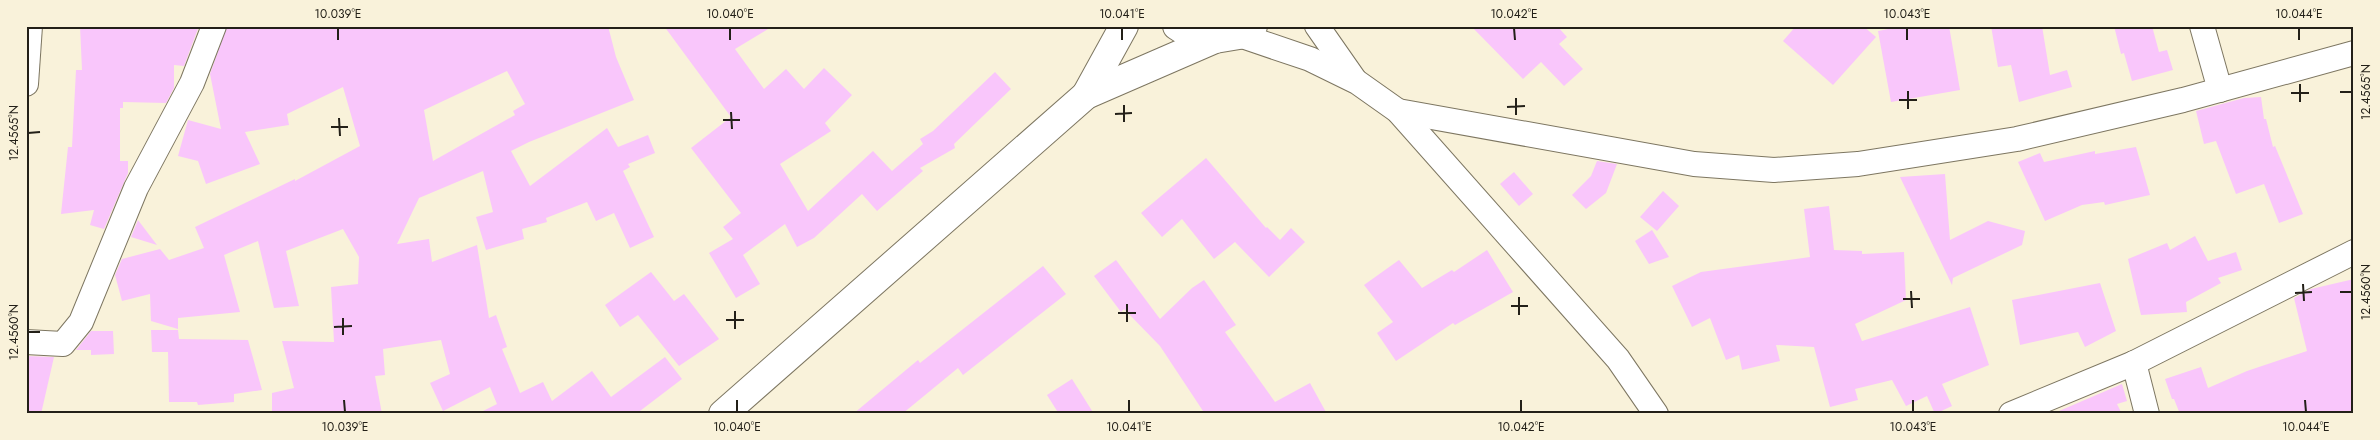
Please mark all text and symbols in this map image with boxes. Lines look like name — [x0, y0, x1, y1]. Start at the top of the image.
text: 10.039°E — [315, 5, 361, 23]
text: 10.040°E — [706, 5, 754, 23]
text: 10.041°E — [1099, 5, 1145, 23]
text: 10.042°E — [1490, 5, 1538, 23]
text: 10.043°E — [1884, 5, 1930, 23]
text: 10.044°E — [2275, 5, 2323, 23]
text: 12.4565°N — [2357, 64, 2375, 120]
text: 12.4565°N — [5, 105, 23, 161]
text: 12.4560°N — [2357, 264, 2375, 320]
text: 12.4560°N — [5, 304, 23, 360]
text: 10.039°E — [322, 418, 368, 436]
text: 10.040°E — [713, 418, 761, 436]
text: 10.041°E — [1106, 418, 1152, 436]
text: 10.042°E — [1497, 418, 1545, 436]
text: 10.043°E — [1890, 418, 1936, 436]
text: 10.044°E — [2282, 418, 2330, 436]

